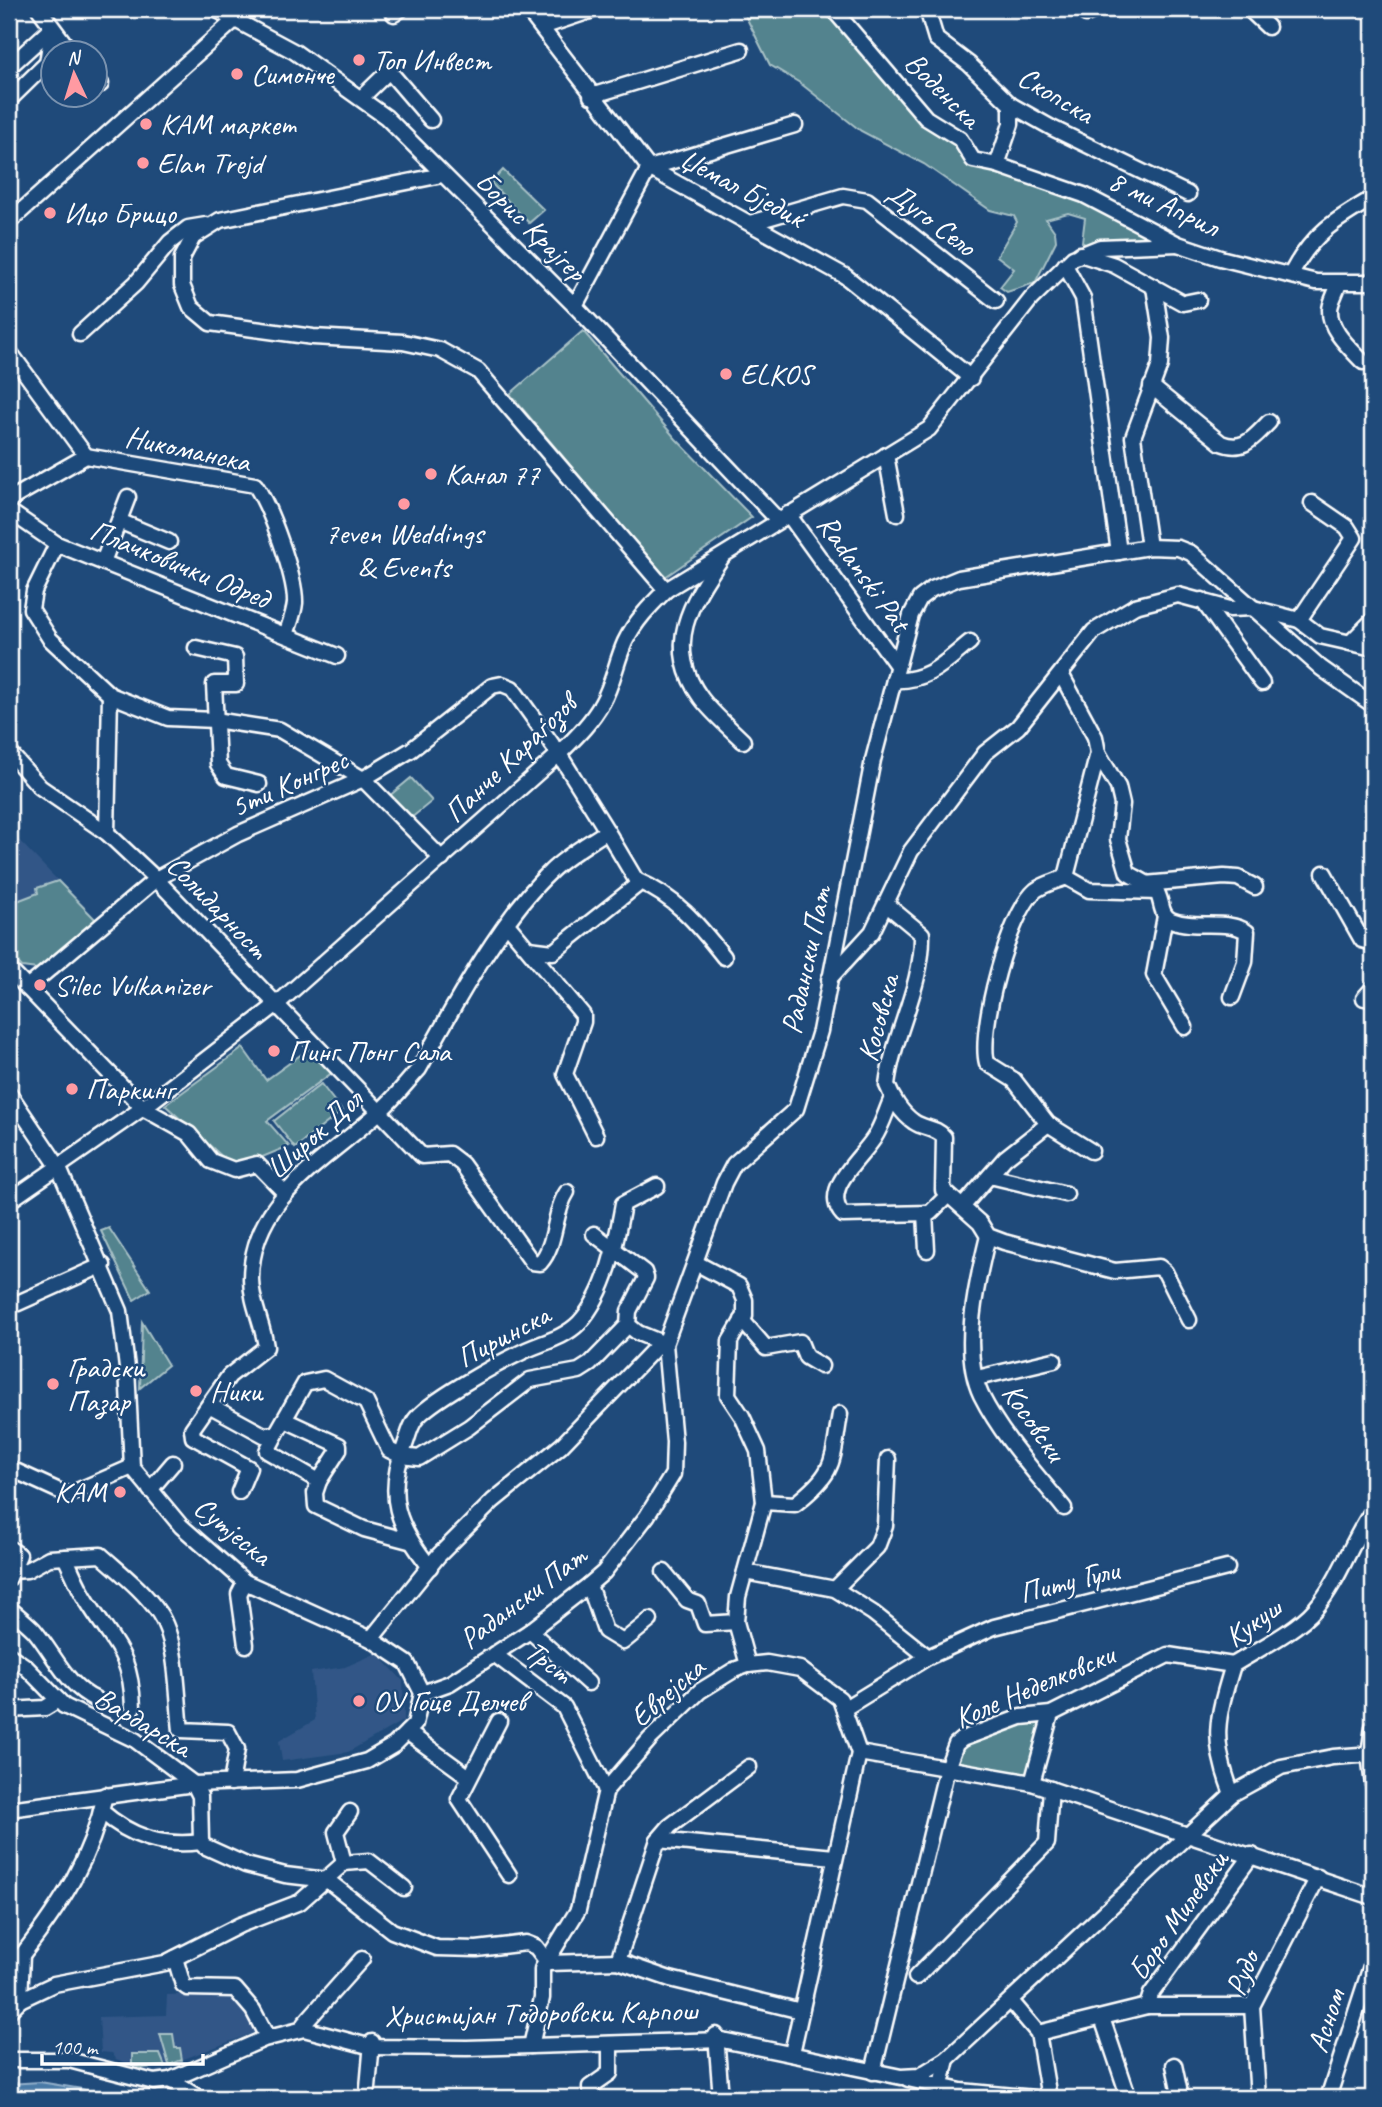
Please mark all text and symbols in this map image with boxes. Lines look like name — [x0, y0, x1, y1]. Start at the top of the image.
north arrow — [38, 38, 108, 108]
place label: Топ Инвест — [373, 41, 493, 79]
street label: Воденска — [897, 44, 991, 138]
text: N — [66, 45, 83, 70]
marker: Топ Инвест — [351, 52, 367, 68]
place label: Симонче — [251, 55, 336, 93]
street label: Скопска — [1011, 58, 1103, 133]
marker: Симонче — [229, 66, 245, 82]
place label: КАМ маркет — [160, 105, 298, 143]
marker: КАМ маркет — [138, 116, 154, 132]
street label: Џемал Бједиќ — [674, 139, 815, 238]
place label: Elan Trejd — [157, 144, 267, 182]
marker: Elan Trejd — [135, 155, 151, 171]
street label: 8 ми Април — [1103, 161, 1227, 246]
street label: Борис Крајгер — [467, 162, 596, 291]
street label: Дуго Село — [880, 173, 985, 266]
place label: Ицо Брицо — [64, 194, 177, 232]
marker: Ицо Брицо — [42, 205, 58, 221]
place label: ELKOS — [740, 355, 816, 393]
marker: ELKOS — [718, 366, 734, 382]
street label: Никоманска — [122, 417, 256, 481]
place label: Канал 77 — [445, 455, 541, 493]
marker: Канал 77 — [423, 466, 439, 482]
marker: 7even Weddings & Events — [396, 496, 412, 512]
street label: Radanski Pat — [809, 507, 921, 642]
street label: Плачковички Одред — [85, 511, 278, 618]
place label: 7even Weddings & Events — [325, 514, 486, 586]
street label: Панче Караѓозов — [436, 682, 588, 831]
street label: 5ти Конгрес — [225, 740, 355, 826]
street label: Солидарност — [159, 847, 278, 968]
street label: Радански Пат — [772, 881, 841, 1037]
place label: Silec Vulkanizer — [54, 966, 213, 1004]
street label: Косовска — [848, 968, 908, 1066]
marker: Silec Vulkanizer — [32, 977, 48, 993]
place label: Пинг Понг Сала — [288, 1032, 453, 1070]
marker: Пинг Понг Сала — [266, 1043, 282, 1059]
place label: Паркинг — [86, 1070, 177, 1108]
street label: Широк Дол — [258, 1079, 372, 1187]
marker: Паркинг — [64, 1081, 80, 1097]
street label: Пиринска — [450, 1294, 559, 1376]
place label: Градски Пазар — [67, 1348, 146, 1420]
place label: Ники — [210, 1372, 264, 1410]
marker: Градски Пазар — [45, 1376, 61, 1392]
street label: Косовски — [994, 1376, 1076, 1470]
marker: Ники — [188, 1383, 204, 1399]
place label: КАМ — [54, 1473, 108, 1511]
marker: КАМ — [112, 1484, 128, 1500]
street label: Сутјеска — [186, 1488, 281, 1575]
street label: Радански Пат — [452, 1536, 596, 1657]
street label: Питу Гули — [1015, 1550, 1125, 1612]
street label: Кукуш — [1217, 1587, 1291, 1656]
street label: Трст — [518, 1632, 581, 1693]
street label: Коле Неделковски — [948, 1634, 1122, 1737]
street label: Еврејска — [622, 1648, 714, 1735]
street label: Вардарска — [88, 1678, 201, 1767]
place label: ОУ Гоце Делчев — [373, 1682, 533, 1720]
marker: ОУ Гоце Делчев — [351, 1693, 367, 1709]
street label: Боро Милевски — [1119, 1841, 1238, 1988]
street label: Рудо — [1216, 1942, 1269, 2001]
street label: Асном — [1298, 1982, 1355, 2057]
street label: Христијан Тодоровски Карпош — [384, 1991, 700, 2035]
scale bar — [42, 2023, 203, 2067]
text: 100 m — [52, 2034, 99, 2060]

